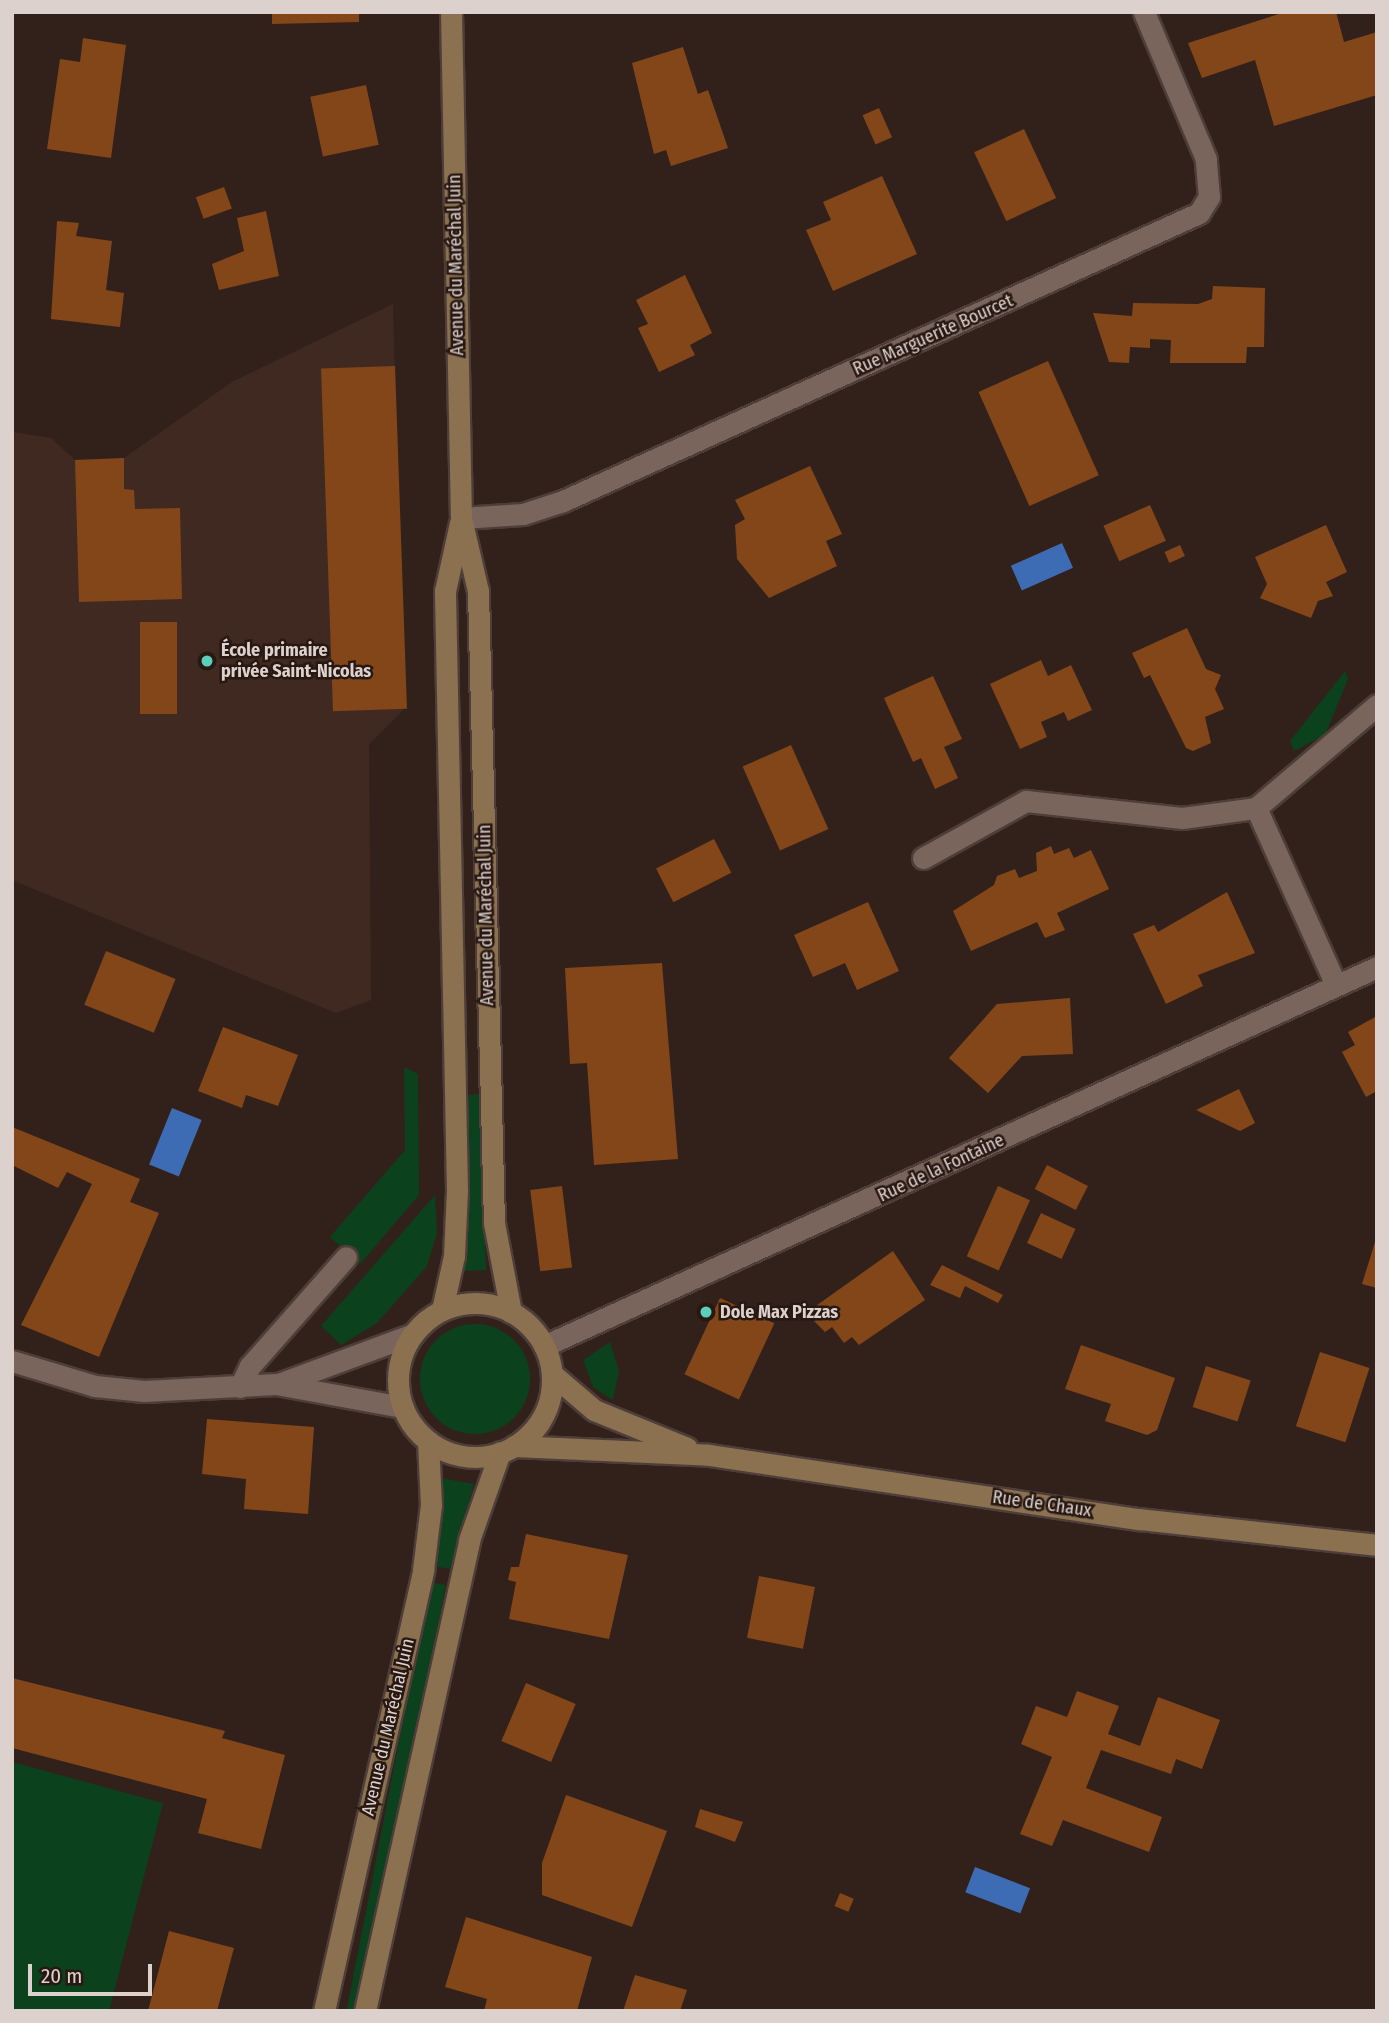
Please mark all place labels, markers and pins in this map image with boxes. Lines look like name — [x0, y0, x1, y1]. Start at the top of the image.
place label: École primaire privée Saint-Nicolas — [221, 640, 371, 682]
marker: École primaire privée Saint-Nicolas — [199, 653, 215, 669]
place label: Dole Max Pizzas — [720, 1301, 838, 1323]
marker: Dole Max Pizzas — [698, 1304, 714, 1320]

